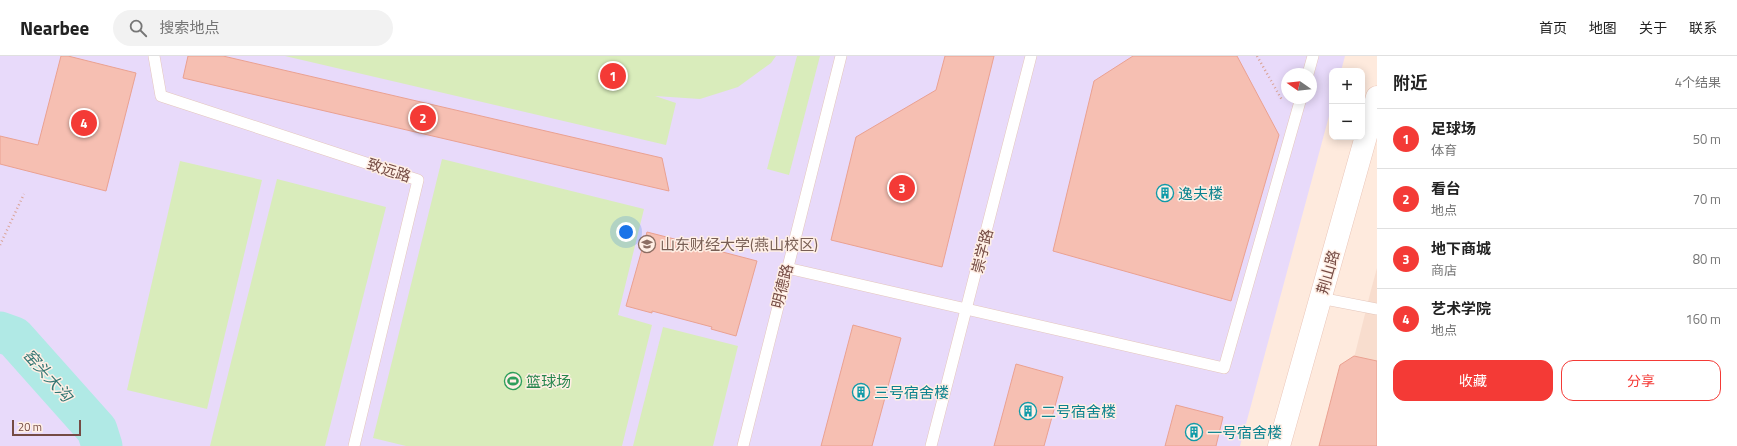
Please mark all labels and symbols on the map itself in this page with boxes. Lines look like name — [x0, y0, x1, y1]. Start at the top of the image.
pin: 1 — [600, 61, 626, 91]
north arrow — [1281, 68, 1317, 104]
pin: 2 — [410, 103, 436, 133]
pin: 4 — [71, 108, 97, 138]
street label: 致远路 — [364, 152, 414, 188]
pin: 3 — [889, 173, 915, 203]
place label: 逸夫楼 — [1178, 182, 1223, 205]
building icon: 逸夫楼 — [1155, 183, 1175, 203]
your location — [616, 222, 636, 242]
street label: 崇学路 — [965, 226, 999, 276]
place label: 山东财经大学(燕山校区) — [660, 233, 818, 256]
school or university icon: 山东财经大学(燕山校区) — [637, 234, 657, 254]
street label: 荆山路 — [1311, 247, 1345, 297]
street label: 明德路 — [765, 261, 799, 311]
water label: 窑头大沟 — [18, 343, 80, 408]
place label: 篮球场 — [526, 370, 571, 393]
sports icon: 篮球场 — [503, 371, 523, 391]
place label: 三号宿舍楼 — [874, 381, 949, 404]
building icon: 三号宿舍楼 — [851, 382, 871, 402]
place label: 二号宿舍楼 — [1041, 400, 1116, 423]
building icon: 二号宿舍楼 — [1018, 401, 1038, 421]
scale bar — [12, 418, 81, 437]
place label: 一号宿舍楼 — [1207, 421, 1282, 444]
building icon: 一号宿舍楼 — [1184, 422, 1204, 442]

